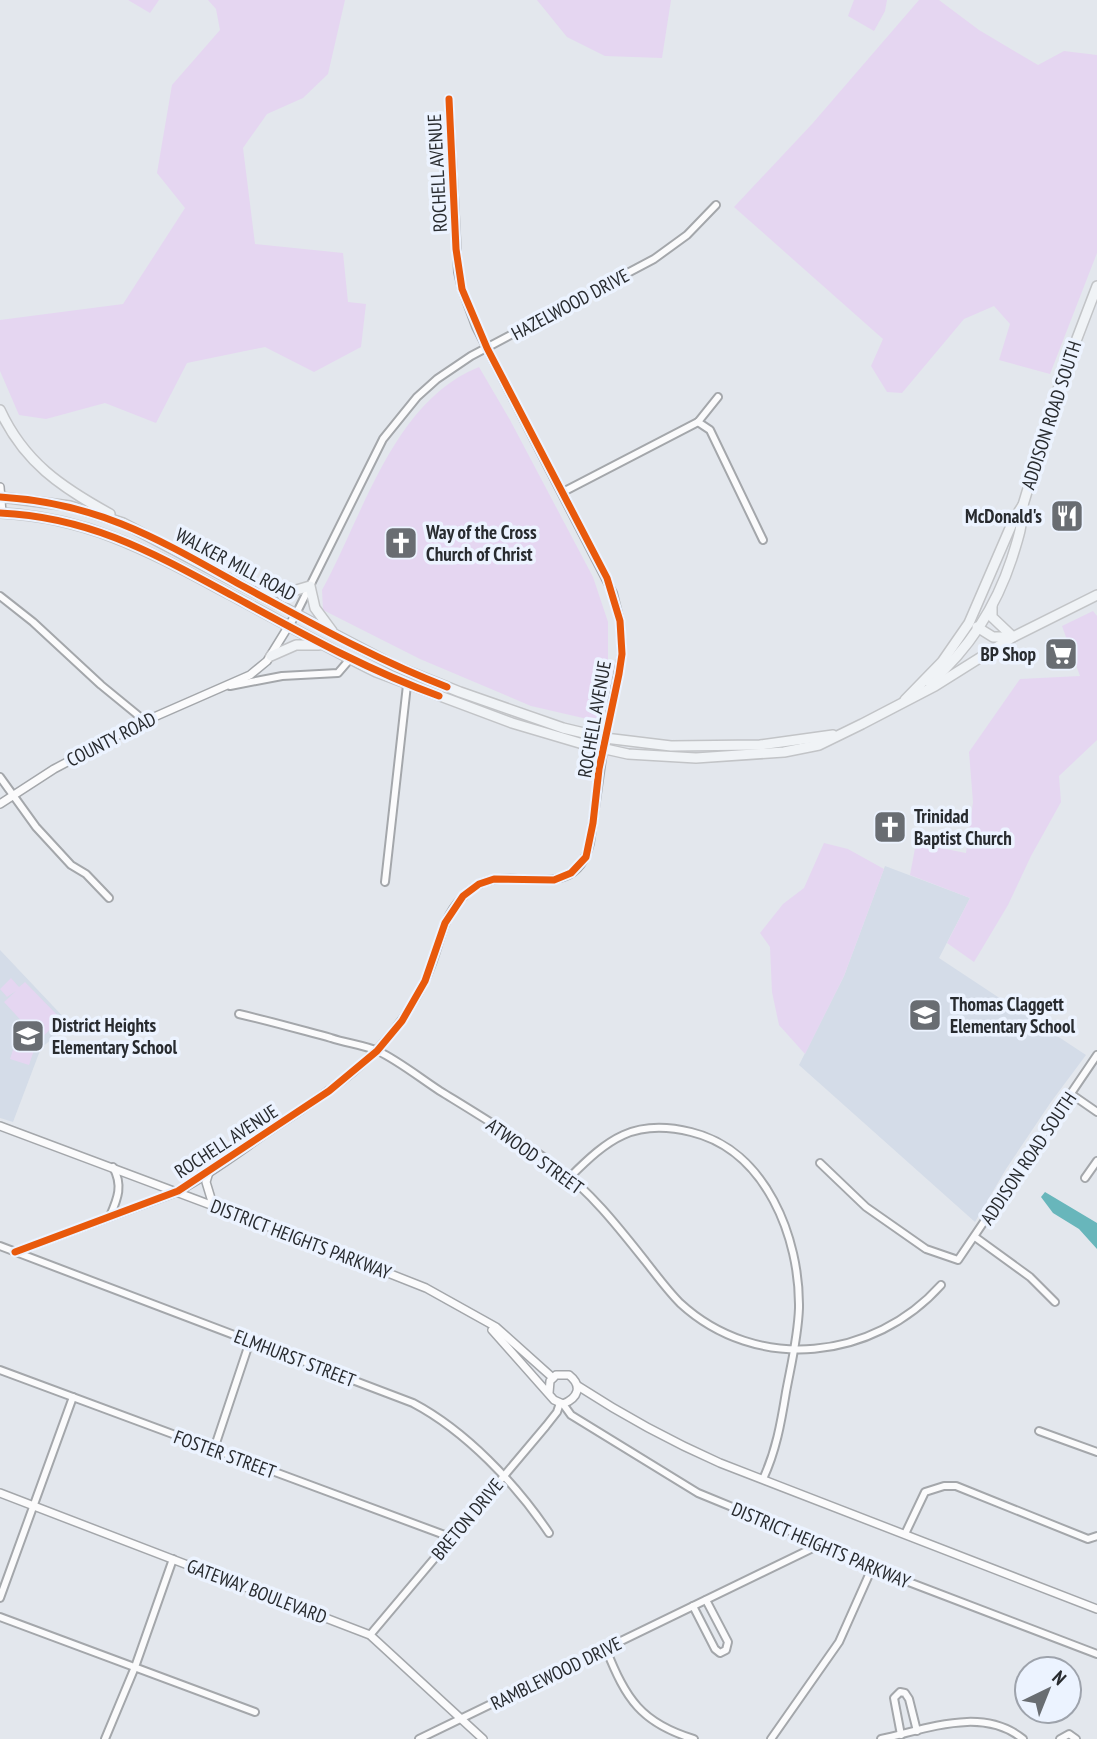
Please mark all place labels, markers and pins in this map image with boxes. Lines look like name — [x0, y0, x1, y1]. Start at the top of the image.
restaurant icon: McDonald's — [1048, 497, 1086, 535]
place label: McDonald's — [965, 504, 1042, 528]
place label: Way of the Cross Church of Christ — [425, 520, 537, 566]
church icon: Way of the Cross Church of Christ — [382, 524, 420, 562]
supermarket icon: BP Shop — [1042, 635, 1080, 673]
place label: BP Shop — [981, 642, 1036, 666]
place label: Trinidad Baptist Church — [914, 804, 1012, 850]
church icon: Trinidad Baptist Church — [871, 808, 909, 846]
place label: Thomas Claggett Elementary School — [950, 992, 1075, 1038]
school or university icon: Thomas Claggett Elementary School — [906, 996, 944, 1034]
place label: District Heights Elementary School — [52, 1013, 177, 1059]
school or university icon: District Heights Elementary School — [9, 1017, 47, 1055]

